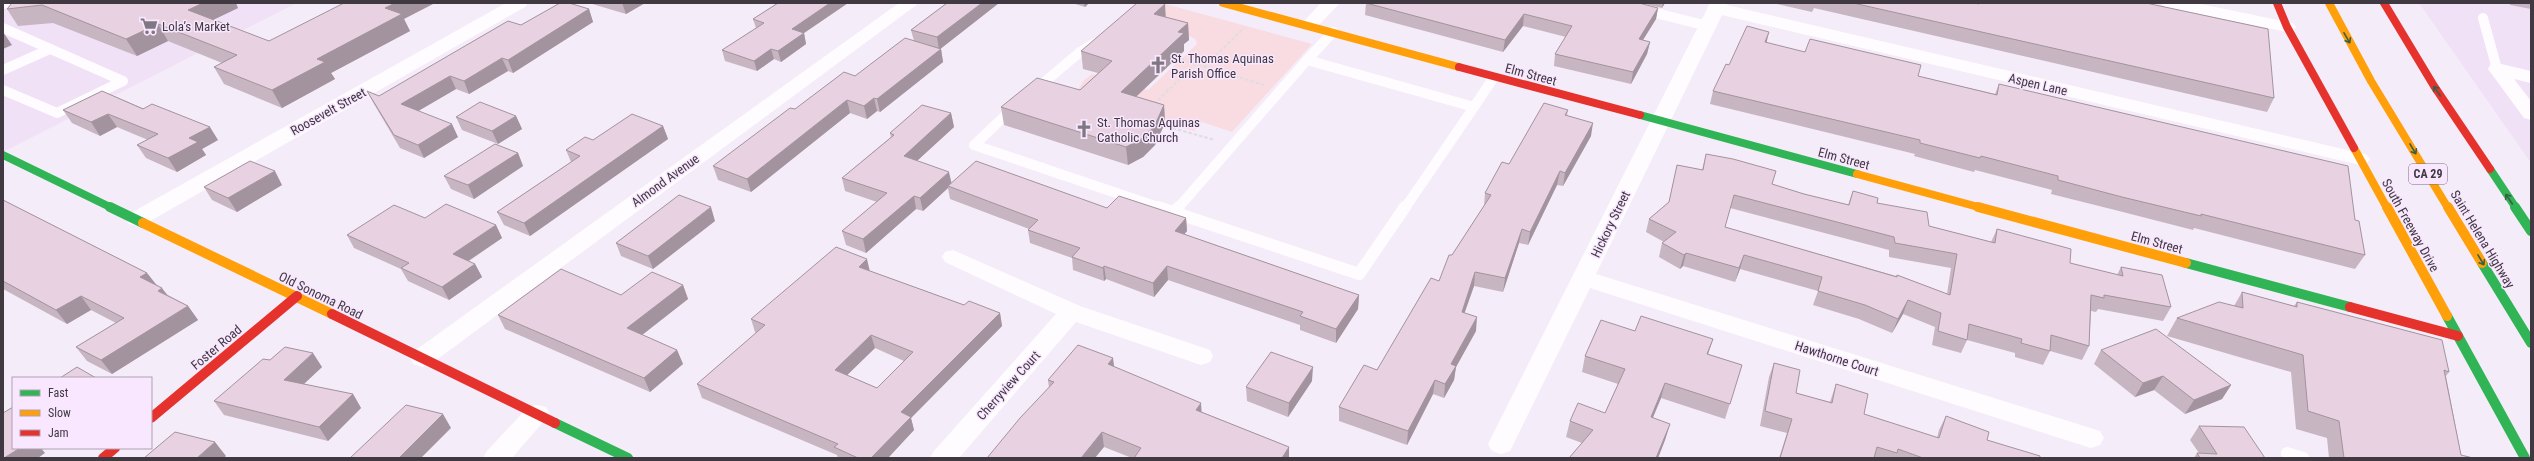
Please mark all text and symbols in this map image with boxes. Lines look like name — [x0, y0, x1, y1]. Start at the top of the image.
supermarket icon: Lola’s Market — [139, 16, 159, 36]
place label: Lola’s Market — [162, 19, 230, 34]
one-way arrow — [2343, 32, 2351, 44]
place label: St. Thomas Aquinas Parish Office — [1171, 51, 1274, 81]
church icon: St. Thomas Aquinas Parish Office — [1148, 55, 1168, 75]
street label: Elm Street — [1503, 60, 1558, 89]
street label: Aspen Lane — [2007, 70, 2069, 99]
street label: Roosevelt Street — [288, 85, 369, 138]
one-way arrow — [2433, 86, 2441, 97]
place label: St. Thomas Aquinas Catholic Church — [1097, 115, 1200, 145]
church icon: St. Thomas Aquinas Catholic Church — [1074, 119, 1094, 139]
one-way arrow — [2409, 143, 2417, 154]
street label: Elm Street — [1816, 144, 1871, 173]
street label: Almond Avenue — [629, 151, 702, 210]
road number: CA 29 — [2409, 164, 2447, 184]
street label: South Freeway Drive — [2379, 176, 2442, 274]
street label: Hickory Street — [1588, 188, 1633, 260]
street label: Saint Helena Highway — [2447, 188, 2518, 291]
one-way arrow — [2505, 194, 2513, 205]
street label: Elm Street — [2129, 228, 2184, 257]
one-way arrow — [2477, 254, 2485, 266]
street label: Old Sonoma Road — [276, 269, 365, 322]
street label: Foster Road — [188, 322, 245, 373]
street label: Hawthorne Court — [1793, 338, 1881, 379]
street label: Cherryview Court — [973, 348, 1043, 423]
legend — [12, 377, 152, 449]
text: Fast — [48, 386, 69, 400]
text: Slow — [48, 406, 71, 420]
text: Jam — [48, 426, 69, 440]

